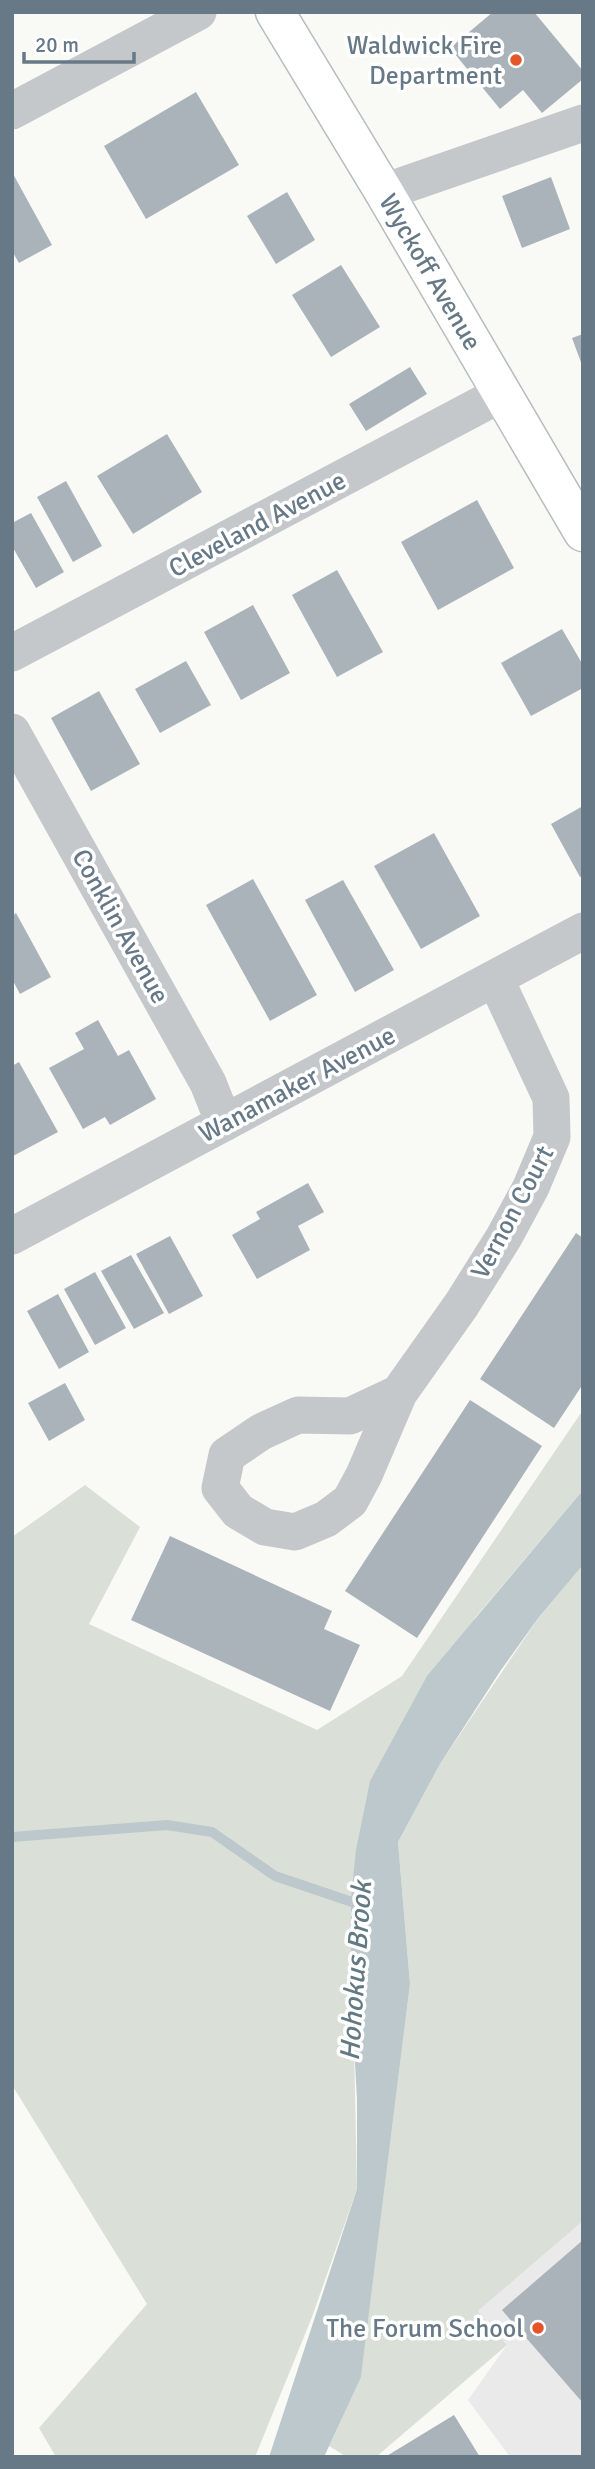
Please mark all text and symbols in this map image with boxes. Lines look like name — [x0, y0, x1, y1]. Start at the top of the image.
scale bar — [24, 21, 135, 65]
place label: Waldwick Fire Department — [347, 30, 502, 92]
text: 20 m — [35, 32, 79, 58]
marker: Waldwick Fire Department — [508, 52, 524, 68]
street label: Wyckoff Avenue — [372, 188, 488, 356]
street label: Cleveland Avenue — [163, 465, 352, 585]
street label: Conklin Avenue — [65, 844, 176, 1009]
street label: Wanamaker Avenue — [194, 1020, 401, 1150]
street label: Vernon Court — [464, 1140, 561, 1285]
water label: Hohokus Brook — [333, 1877, 379, 2062]
place label: The Forum School — [326, 2313, 524, 2345]
marker: The Forum School — [530, 2320, 546, 2336]

